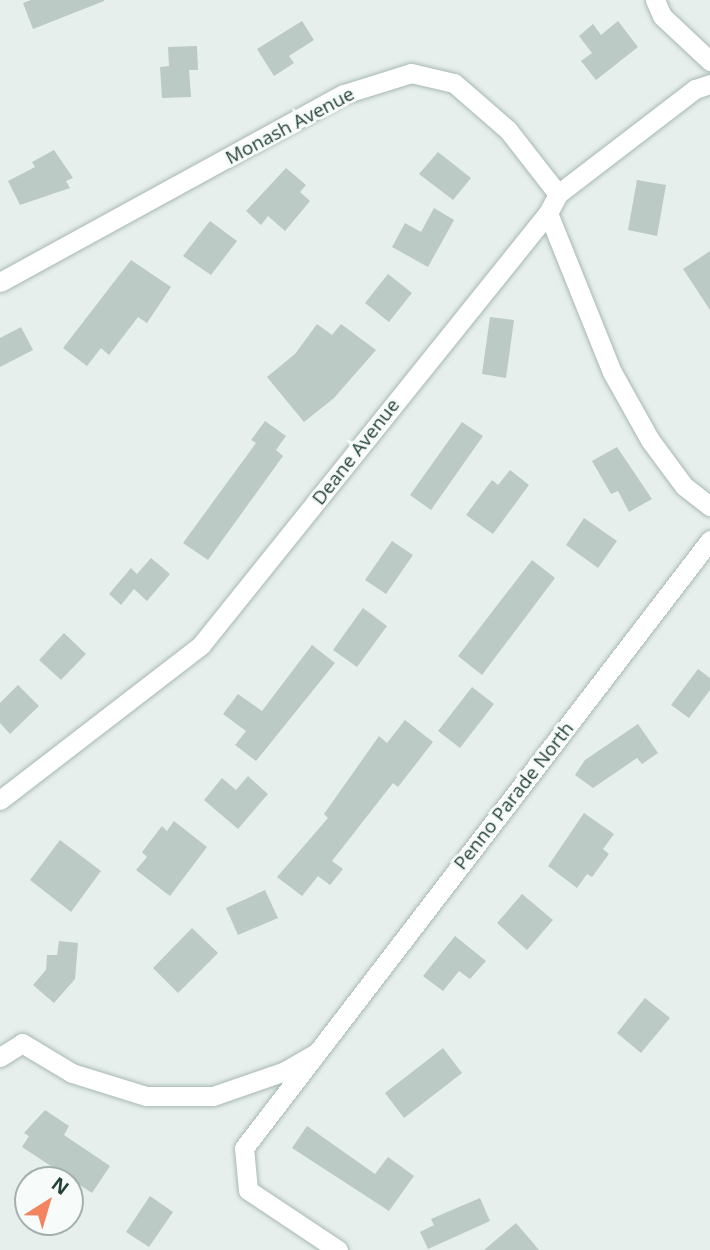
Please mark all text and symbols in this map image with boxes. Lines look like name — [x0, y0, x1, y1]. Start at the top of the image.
street label: Monash Avenue — [222, 82, 358, 170]
street label: Deane Avenue — [307, 394, 405, 510]
street label: Penno Parade North — [449, 718, 579, 874]
north arrow — [14, 1166, 84, 1236]
text: N — [46, 1171, 74, 1201]

